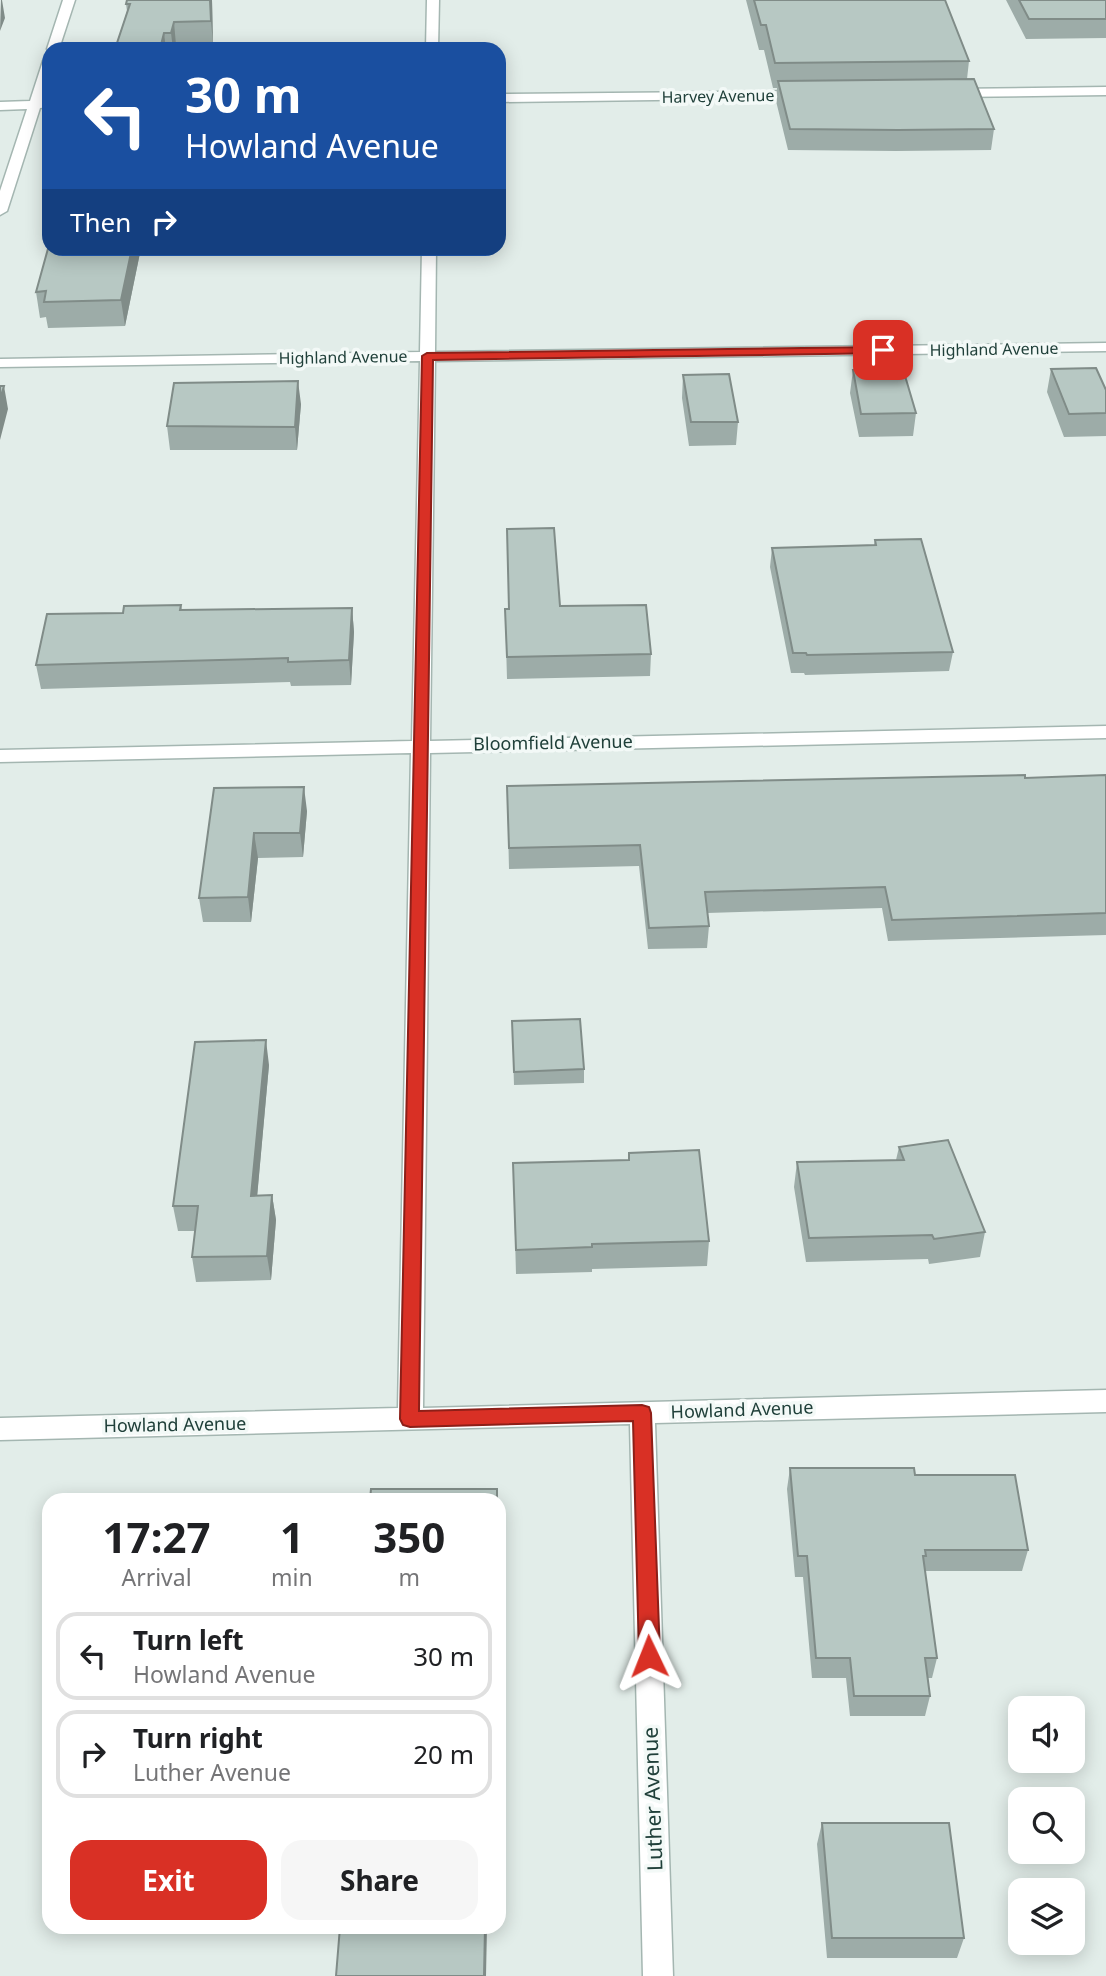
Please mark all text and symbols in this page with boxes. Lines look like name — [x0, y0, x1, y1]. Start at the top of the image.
text: 30 m — [185, 61, 302, 127]
icon: left — [70, 70, 161, 161]
street label: Harvey Avenue — [661, 84, 775, 108]
text: Howland Avenue — [185, 124, 439, 167]
icon: right — [145, 203, 183, 241]
text: Then — [70, 204, 131, 240]
pin — [853, 320, 913, 380]
icon: arrive — [864, 331, 902, 369]
street label: Highland Avenue — [929, 337, 1059, 361]
street label: Highland Avenue — [278, 345, 408, 369]
street label: Bloomfield Avenue — [473, 729, 633, 755]
street label: Howland Avenue — [670, 1395, 814, 1423]
street label: Howland Avenue — [103, 1411, 247, 1437]
text: 17:27 — [103, 1508, 210, 1565]
text: 1 — [280, 1508, 304, 1565]
text: 350 — [373, 1508, 445, 1565]
text: Arrival — [121, 1561, 192, 1593]
text: min — [271, 1561, 313, 1593]
text: m — [399, 1561, 420, 1593]
position arrow — [612, 1619, 686, 1693]
text: Turn left — [133, 1622, 244, 1658]
icon: left — [74, 1637, 112, 1675]
text: 30 m — [413, 1638, 474, 1674]
text: Howland Avenue — [133, 1658, 316, 1690]
map controls — [1008, 1696, 1085, 1955]
button: sound — [1008, 1696, 1085, 1773]
text: Turn right — [133, 1720, 263, 1756]
street label: Luther Avenue — [635, 1726, 669, 1872]
icon: right — [74, 1735, 112, 1773]
text: 20 m — [413, 1736, 474, 1772]
text: Luther Avenue — [133, 1756, 291, 1788]
button: search — [1008, 1787, 1085, 1864]
button: Exit — [70, 1840, 267, 1920]
button: Share — [281, 1840, 478, 1920]
button: layers — [1008, 1878, 1085, 1955]

